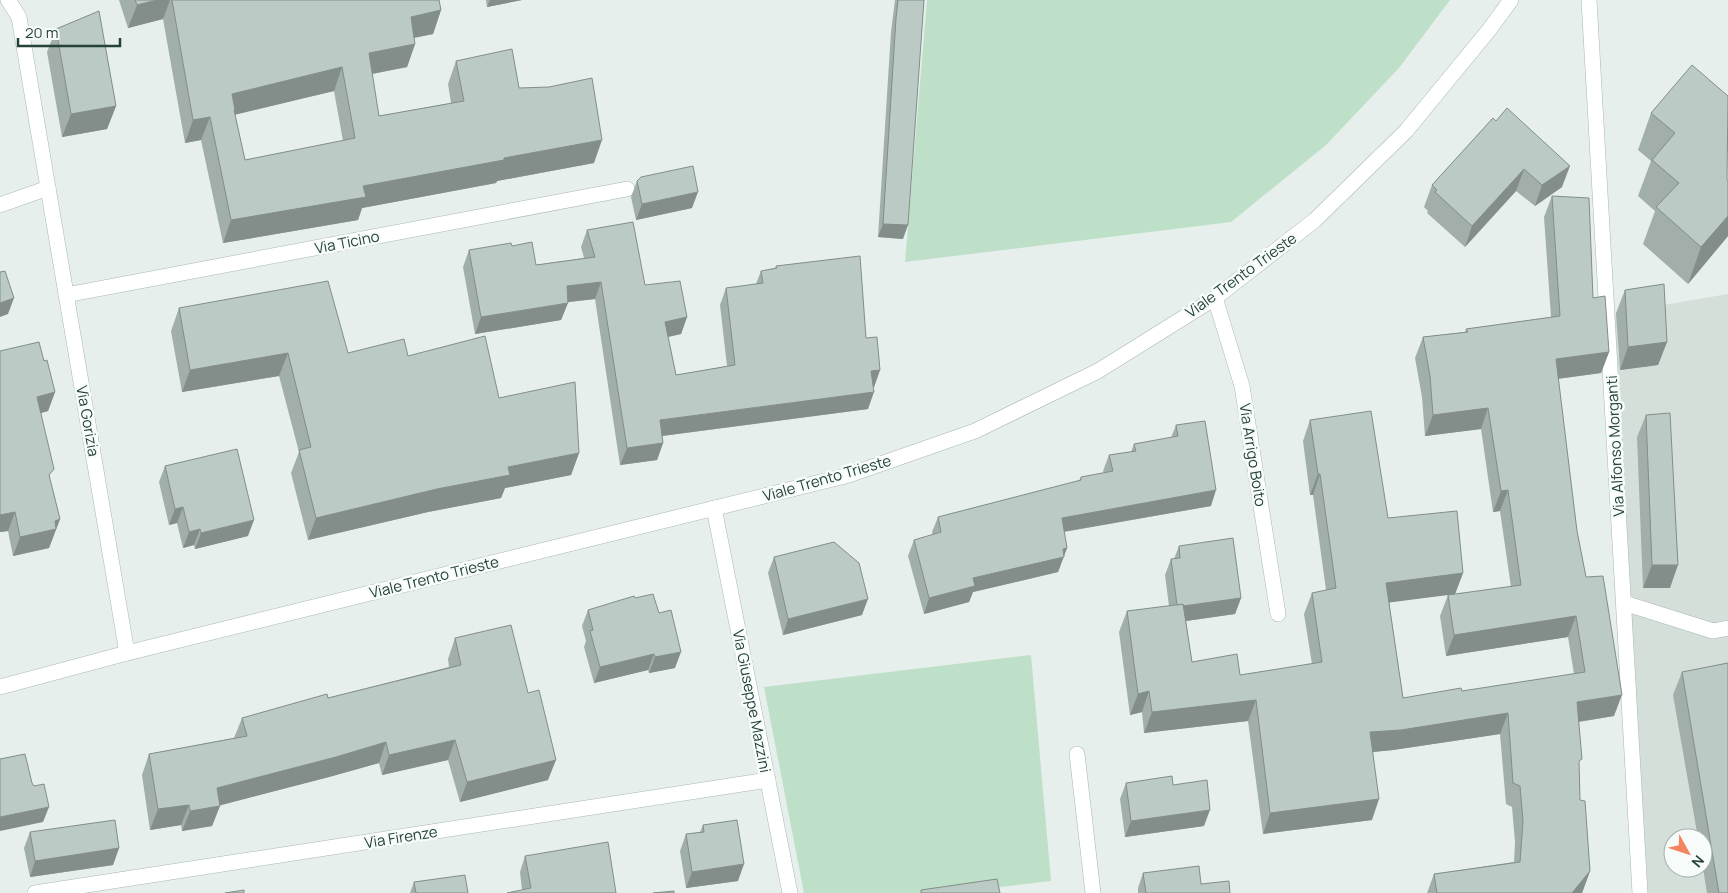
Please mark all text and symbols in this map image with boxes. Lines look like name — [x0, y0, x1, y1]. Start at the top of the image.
scale bar — [18, 15, 120, 47]
text: 20 m — [25, 22, 58, 43]
street label: Via Ticino — [313, 225, 381, 259]
street label: Viale Trento Trieste — [1181, 227, 1301, 322]
street label: Via Alfonso Morganti — [1601, 375, 1629, 517]
street label: Via Gorizia — [71, 384, 105, 458]
street label: Via Arrigo Boito — [1234, 402, 1272, 508]
street label: Viale Trento Trieste — [760, 450, 894, 506]
street label: Viale Trento Trieste — [367, 551, 501, 603]
street label: Via Giuseppe Mazzini — [728, 628, 776, 774]
street label: Via Firenze — [363, 821, 439, 853]
north arrow — [1663, 828, 1713, 878]
text: N — [1688, 852, 1709, 872]

